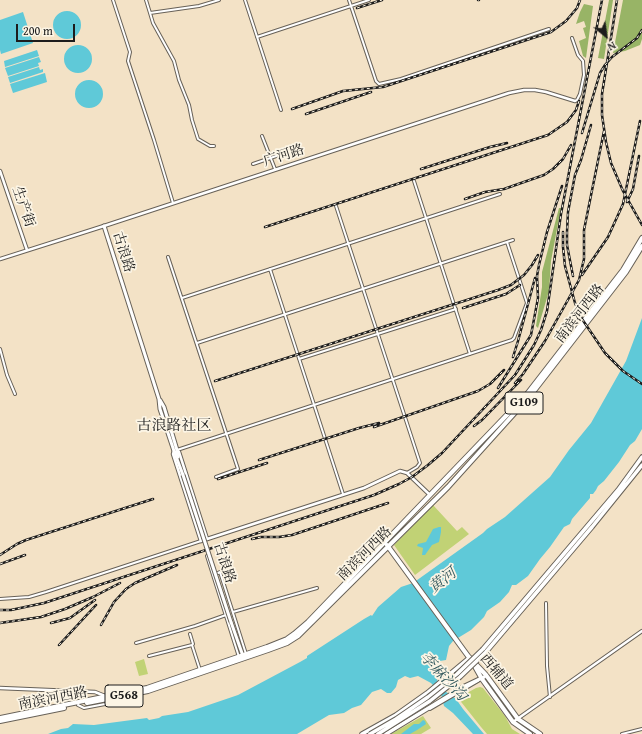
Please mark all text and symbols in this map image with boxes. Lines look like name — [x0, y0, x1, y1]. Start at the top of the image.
scale bar — [18, 16, 77, 42]
north arrow — [586, 16, 626, 56]
text: 200 m — [23, 22, 53, 39]
text: N — [605, 38, 619, 55]
street label: 广河路 — [261, 142, 307, 170]
street label: 生产街 — [8, 184, 38, 230]
street label: 古浪路 — [109, 229, 137, 275]
street label: 南滨河西路 — [552, 281, 608, 347]
road number: G109 — [505, 392, 543, 414]
district label: 古浪路社区 — [137, 417, 211, 435]
street label: 南滨河西路 — [334, 523, 396, 585]
street label: 古浪路 — [210, 540, 238, 586]
water label: 黄河 — [426, 565, 460, 597]
water label: 李麻沙沟 — [416, 649, 470, 705]
street label: 西辅道 — [476, 651, 516, 693]
street label: 南滨河西路 — [17, 684, 89, 714]
road number: G568 — [105, 685, 143, 707]

